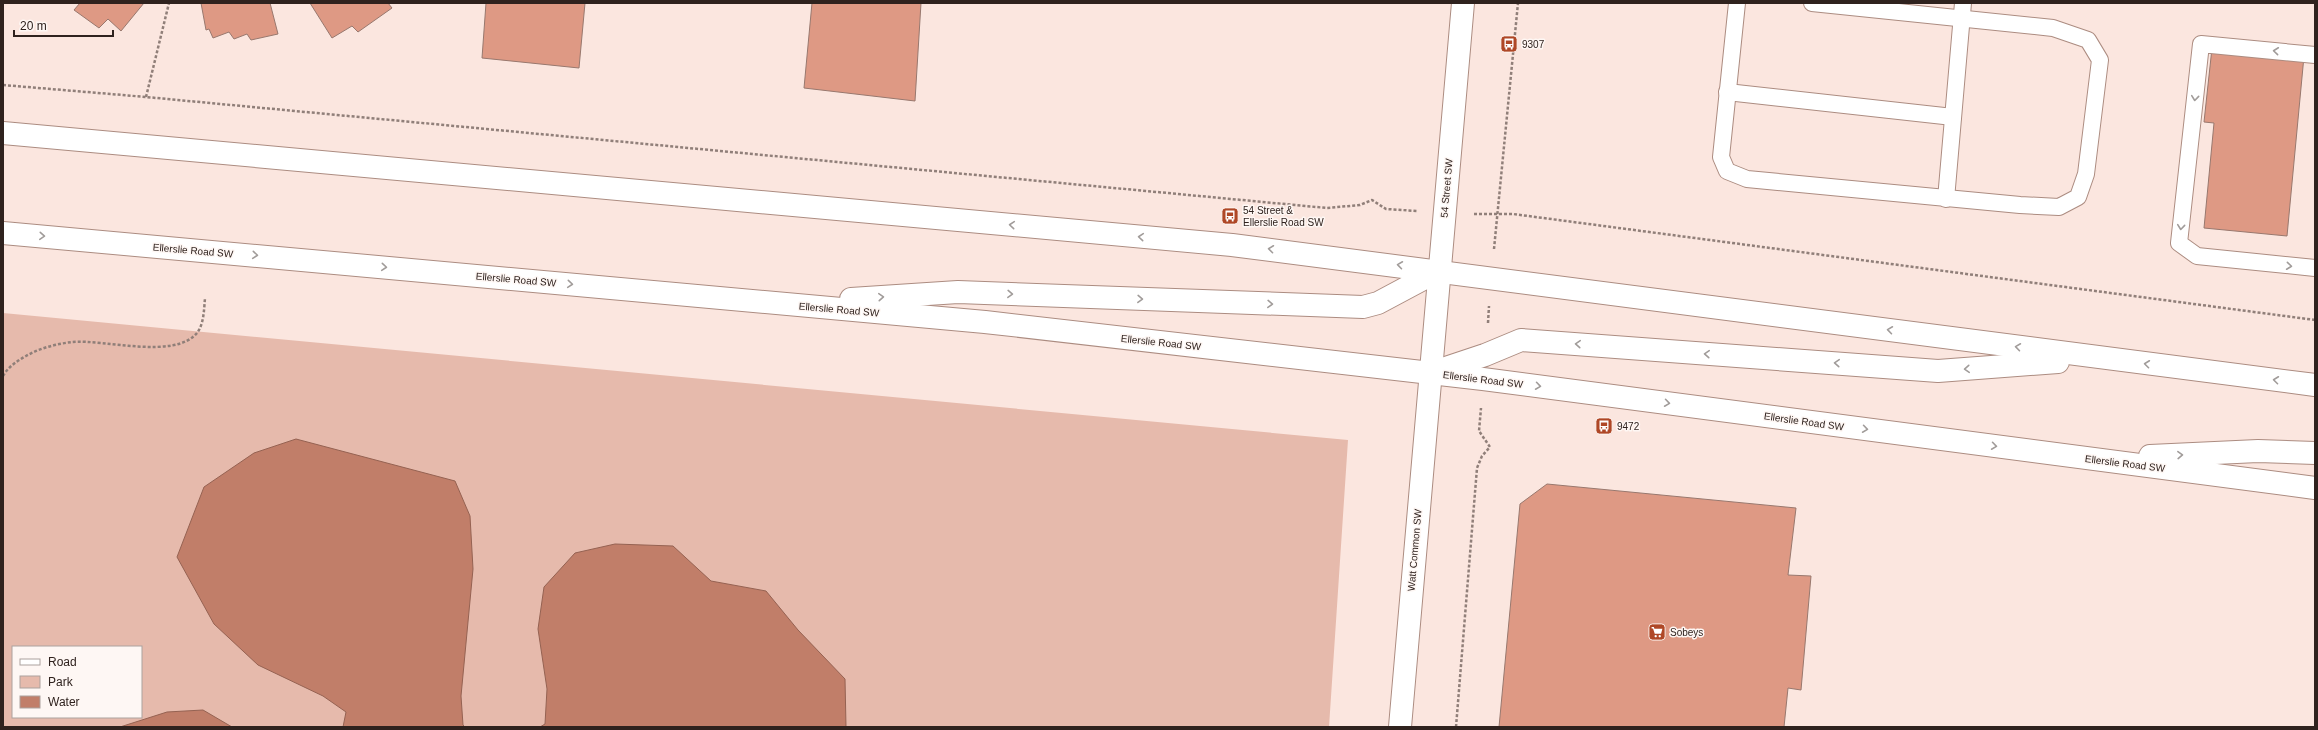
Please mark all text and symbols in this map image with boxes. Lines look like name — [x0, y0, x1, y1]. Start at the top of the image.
scale bar — [14, 12, 113, 38]
text: 20 m — [20, 19, 47, 33]
bus stop icon: 9307 — [1499, 34, 1519, 54]
place label: 9307 — [1522, 39, 1545, 50]
one-way arrow — [2273, 47, 2279, 56]
one-way arrow — [2191, 95, 2200, 101]
street label: 54 Street SW — [1438, 157, 1455, 218]
place label: 54 Street & Ellerslie Road SW — [1243, 205, 1324, 228]
bus stop icon: 54 Street & Ellerslie Road SW — [1220, 206, 1240, 226]
one-way arrow — [1009, 221, 1015, 230]
one-way arrow — [2177, 224, 2186, 231]
one-way arrow — [39, 232, 45, 241]
one-way arrow — [1138, 232, 1144, 241]
street label: Ellerslie Road SW — [152, 242, 234, 260]
one-way arrow — [1267, 245, 1274, 254]
one-way arrow — [252, 251, 258, 260]
one-way arrow — [1396, 261, 1403, 270]
one-way arrow — [2286, 261, 2292, 270]
one-way arrow — [381, 263, 388, 272]
street label: Ellerslie Road SW — [475, 271, 557, 289]
one-way arrow — [567, 279, 573, 288]
one-way arrow — [1007, 289, 1013, 298]
one-way arrow — [878, 293, 884, 302]
one-way arrow — [1137, 294, 1143, 303]
one-way arrow — [1267, 299, 1273, 308]
street label: Ellerslie Road SW — [798, 301, 880, 319]
one-way arrow — [1886, 326, 1893, 335]
street label: Ellerslie Road SW — [1120, 333, 1202, 352]
one-way arrow — [1575, 340, 1581, 349]
one-way arrow — [2015, 343, 2021, 352]
one-way arrow — [1704, 349, 1710, 358]
one-way arrow — [1834, 359, 1840, 368]
one-way arrow — [2144, 360, 2150, 369]
one-way arrow — [1964, 364, 1970, 373]
street label: Ellerslie Road SW — [1442, 369, 1524, 390]
one-way arrow — [2273, 376, 2279, 385]
one-way arrow — [1535, 381, 1541, 390]
one-way arrow — [1664, 398, 1670, 407]
street label: Ellerslie Road SW — [1763, 410, 1845, 433]
bus stop icon: 9472 — [1594, 416, 1614, 436]
place label: 9472 — [1617, 421, 1640, 432]
one-way arrow — [1862, 425, 1868, 434]
one-way arrow — [1991, 442, 1997, 451]
one-way arrow — [2177, 450, 2183, 459]
street label: Ellerslie Road SW — [2084, 453, 2166, 474]
street label: Watt Common SW — [1405, 508, 1424, 592]
supermarket icon: Sobeys — [1647, 622, 1667, 642]
place label: Sobeys — [1670, 627, 1703, 638]
legend — [12, 646, 142, 718]
text: Road — [48, 655, 77, 669]
text: Park — [48, 675, 74, 689]
text: Water — [48, 695, 80, 709]

